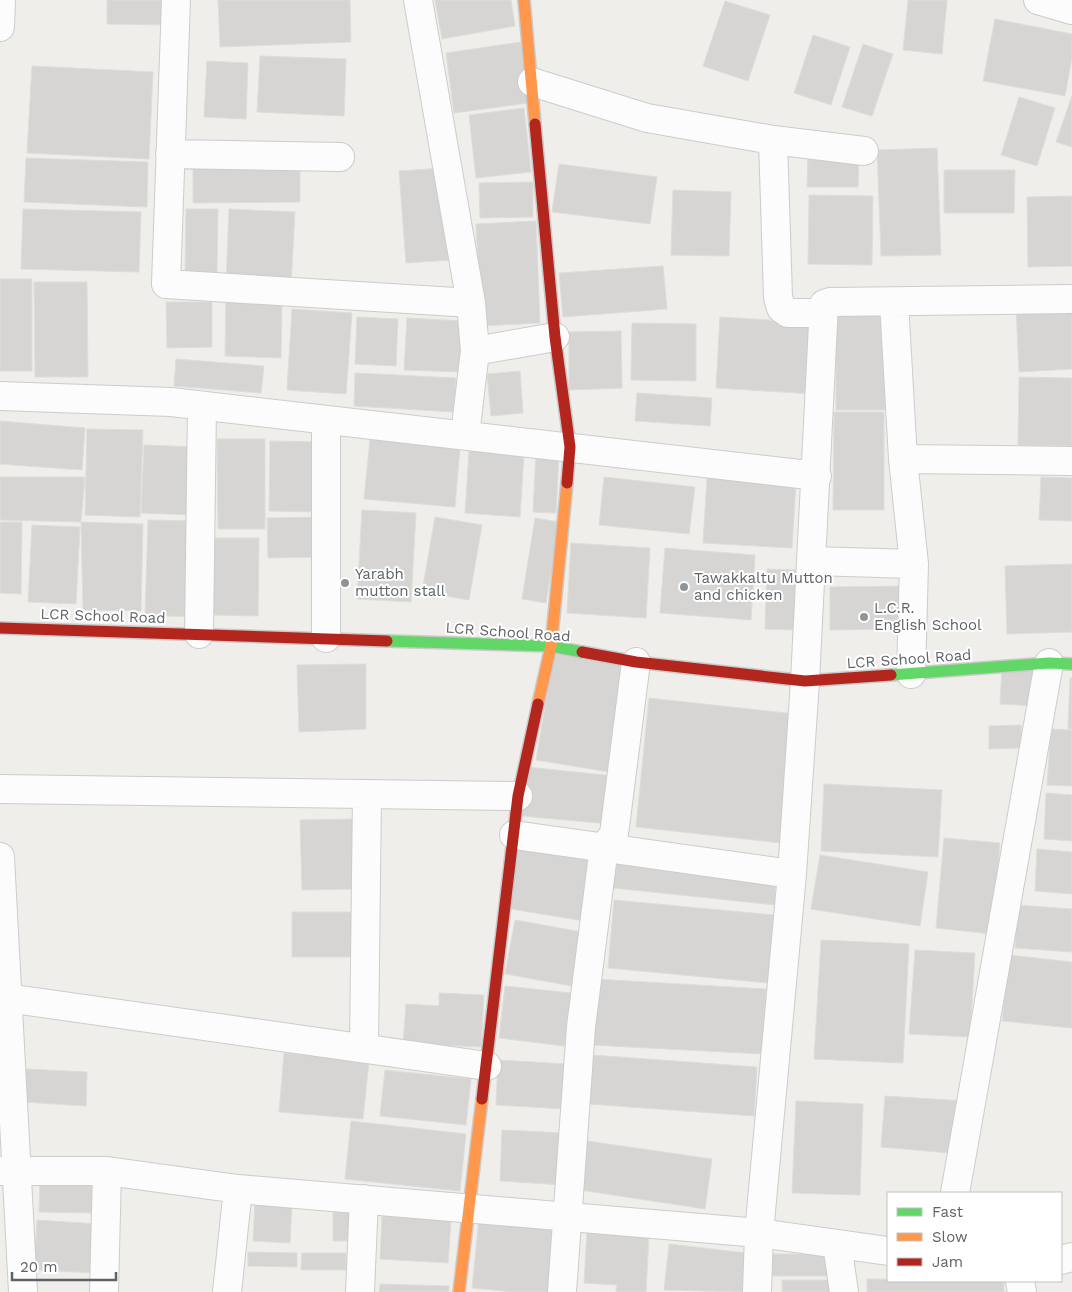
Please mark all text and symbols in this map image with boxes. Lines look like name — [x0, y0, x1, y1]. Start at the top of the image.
place label: Yarabh mutton stall — [355, 565, 446, 600]
place label: Tawakkaltu Mutton and chicken — [694, 569, 833, 604]
marker: Yarabh mutton stall — [339, 577, 351, 589]
marker: Tawakkaltu Mutton and chicken — [678, 581, 690, 593]
place label: L.C.R. English School — [874, 599, 982, 634]
street label: LCR School Road — [40, 605, 166, 627]
marker: L.C.R. English School — [858, 611, 870, 623]
street label: LCR School Road — [445, 619, 571, 645]
street label: LCR School Road — [846, 646, 972, 672]
legend — [887, 1192, 1062, 1282]
text: Fast — [932, 1203, 964, 1221]
text: Slow — [932, 1228, 968, 1246]
scale bar — [12, 1250, 116, 1282]
text: Jam — [932, 1253, 963, 1271]
text: 20 m — [20, 1258, 58, 1276]

